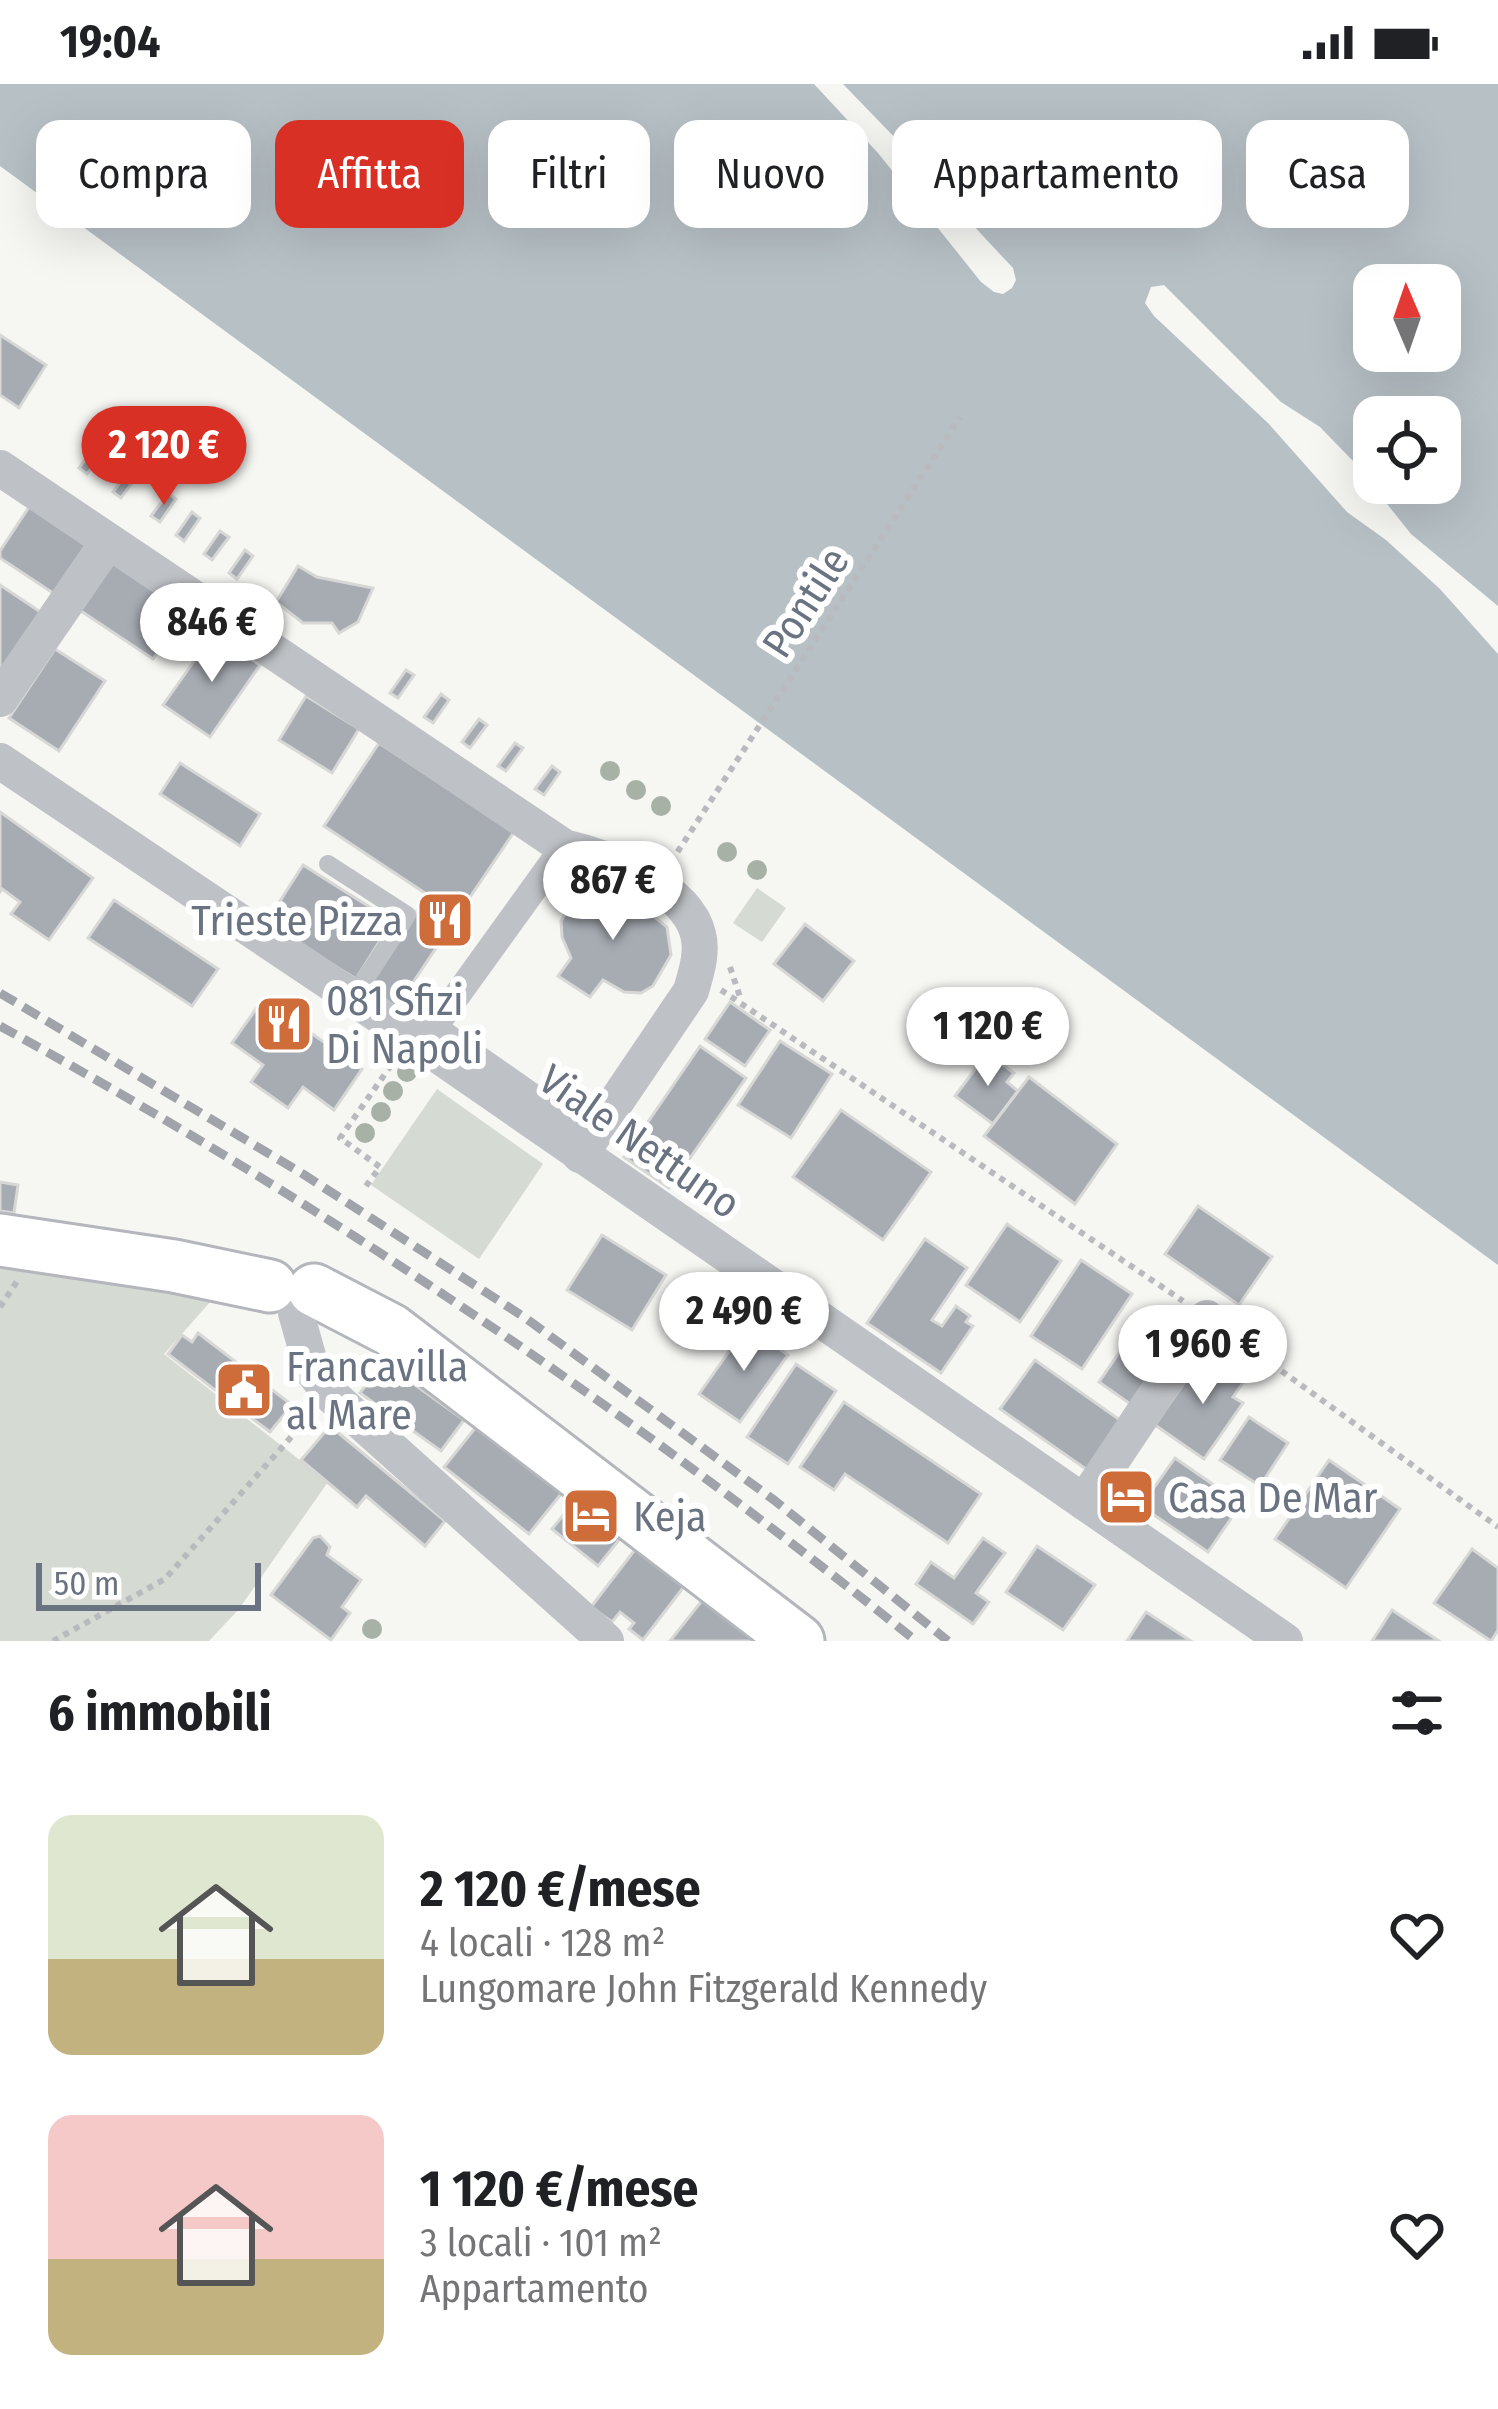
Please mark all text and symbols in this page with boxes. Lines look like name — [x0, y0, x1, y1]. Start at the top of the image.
text: 19:04 — [60, 15, 160, 69]
chip: Compra — [36, 120, 251, 228]
chip: Affitta — [275, 120, 464, 228]
chip: Filtri — [488, 120, 650, 228]
chip: Nuovo — [674, 120, 868, 228]
chip: Appartamento — [892, 120, 1222, 228]
chip: Casa — [1246, 120, 1409, 228]
north arrow — [1353, 264, 1461, 372]
map controls — [1353, 264, 1461, 504]
button: locate — [1353, 396, 1461, 504]
pin: 2 120 € — [53, 406, 275, 508]
text: 2 120 € — [108, 422, 220, 468]
street label: Pontile — [752, 538, 860, 667]
pin: 846 € — [128, 583, 296, 685]
text: 846 € — [167, 599, 257, 645]
pin: 867 € — [529, 841, 697, 943]
text: 867 € — [570, 857, 656, 903]
restaurant icon: Trieste Pizza — [414, 889, 476, 951]
place label: Trieste Pizza — [191, 896, 403, 946]
place label: 081 Sfizi Di Napoli — [326, 976, 483, 1074]
pin: 1 120 € — [877, 987, 1099, 1089]
restaurant icon: 081 Sfizi Di Napoli — [253, 993, 315, 1055]
text: 1 120 € — [933, 1003, 1043, 1049]
street label: Viale Nettuno — [529, 1054, 749, 1229]
pin: 2 490 € — [633, 1272, 855, 1374]
text: 2 490 € — [686, 1288, 802, 1334]
pin: 1 960 € — [1092, 1305, 1314, 1407]
text: 1 960 € — [1145, 1321, 1261, 1367]
place label: Francavilla al Mare — [286, 1342, 468, 1440]
public building icon: Francavilla al Mare — [213, 1359, 275, 1421]
hotel icon: Casa De Mar — [1095, 1466, 1157, 1528]
place label: Casa De Mar — [1168, 1473, 1378, 1523]
hotel icon: Keja — [560, 1485, 622, 1547]
place label: Keja — [633, 1492, 707, 1542]
scale bar — [36, 1557, 261, 1610]
text: 50 m — [54, 1564, 119, 1604]
icon: filters — [1384, 1680, 1450, 1746]
text: 6 immobili — [48, 1682, 272, 1744]
text: 2 120 €/mese — [420, 1858, 701, 1920]
icon: home — [144, 1863, 288, 2007]
icon: heart — [1384, 1902, 1450, 1968]
text: 4 locali · 128 m² — [420, 1920, 665, 1966]
text: Lungomare John Fitzgerald Kennedy — [420, 1966, 987, 2012]
text: 1 120 €/mese — [420, 2158, 698, 2220]
icon: home — [144, 2163, 288, 2307]
icon: heart — [1384, 2202, 1450, 2268]
text: 3 locali · 101 m² — [420, 2220, 662, 2266]
text: Appartamento — [420, 2266, 648, 2312]

